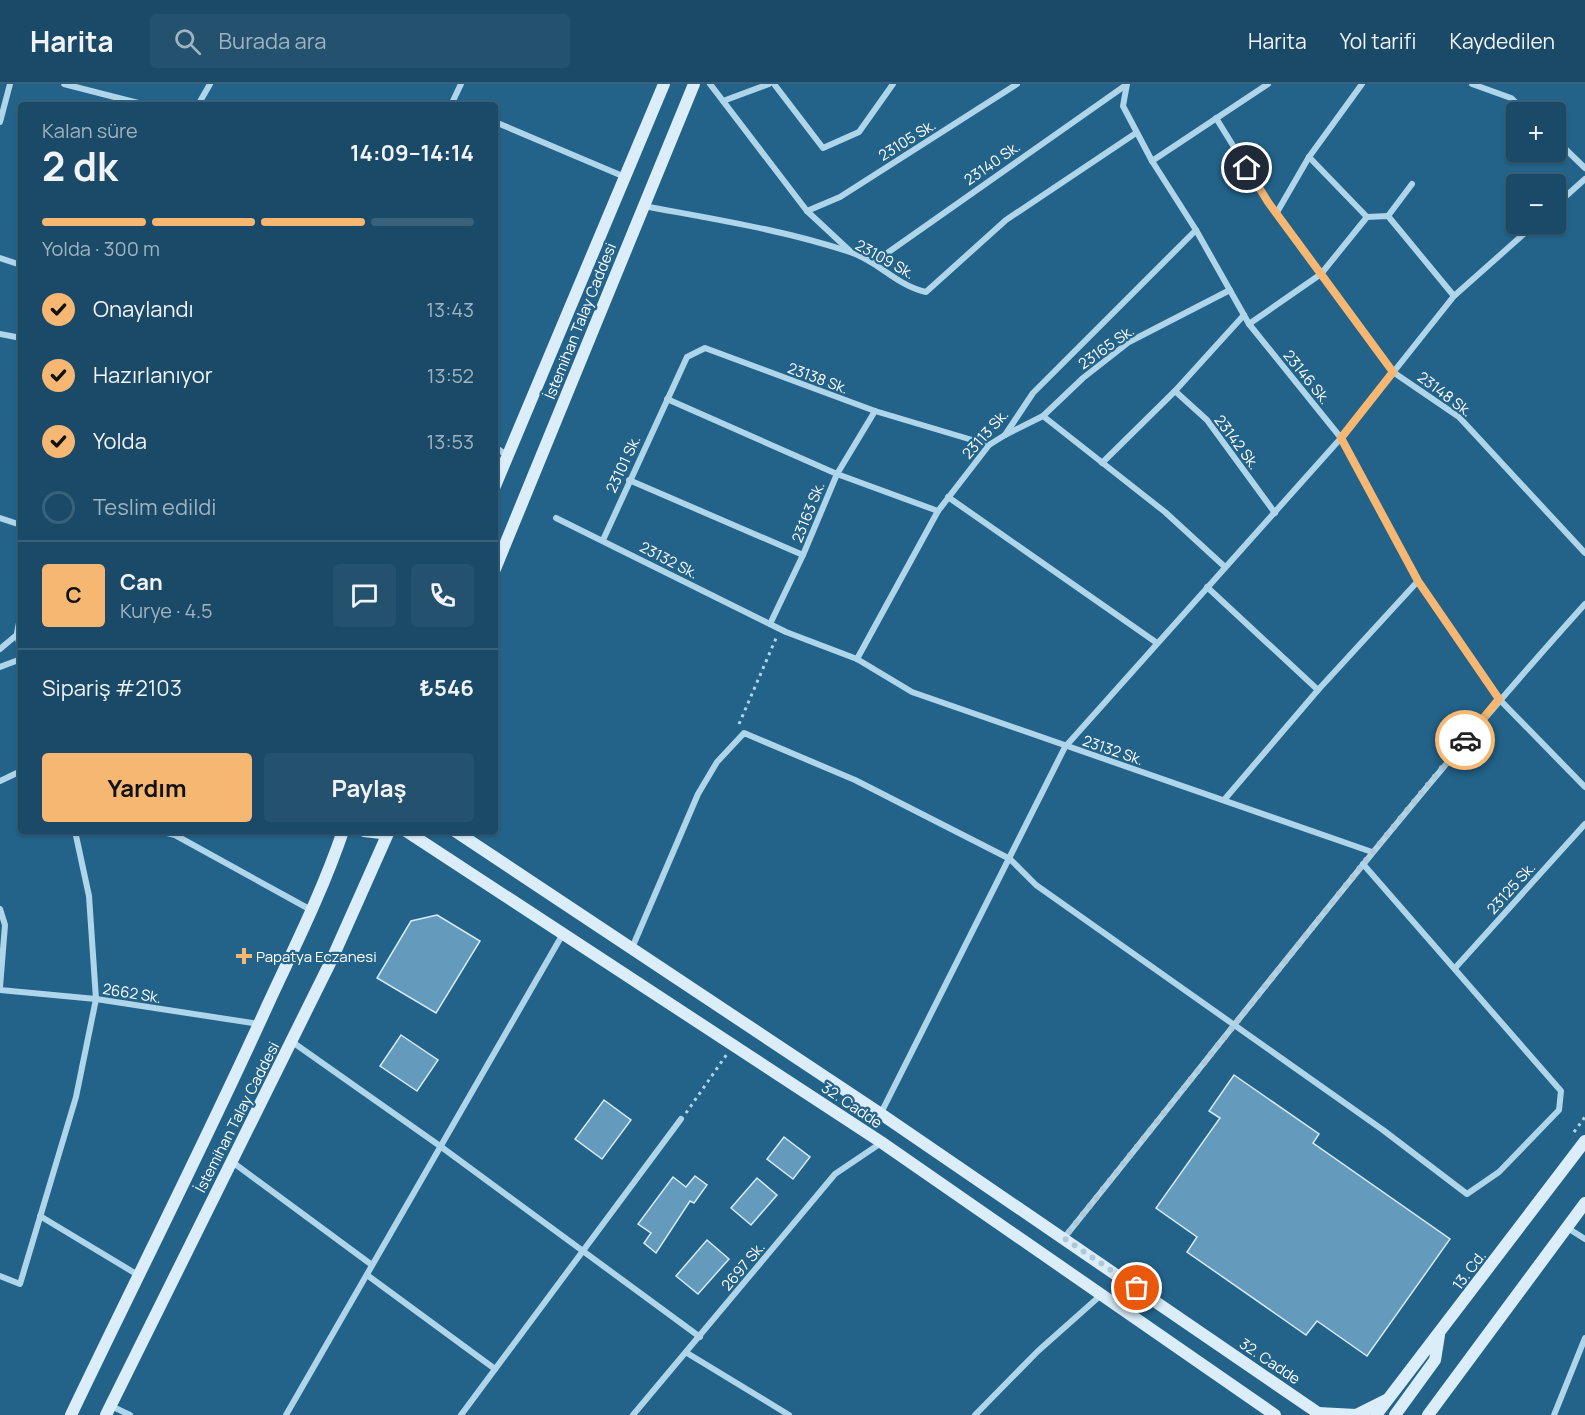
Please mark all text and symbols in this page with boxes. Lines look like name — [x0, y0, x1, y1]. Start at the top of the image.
search box — [150, 14, 570, 68]
text: Harita — [30, 22, 114, 60]
icon: search — [171, 25, 204, 58]
text: Burada ara — [219, 26, 326, 56]
text: Harita — [1248, 27, 1307, 55]
text: Yol tarifi — [1340, 27, 1416, 55]
text: Kaydedilen — [1449, 27, 1555, 55]
map controls — [1506, 102, 1566, 234]
button: + — [1506, 102, 1566, 162]
street label: 23105 Sk. — [874, 114, 940, 166]
text: Kalan süre — [42, 117, 138, 144]
street label: 23140 Sk. — [960, 136, 1024, 190]
text: 14:09–14:14 — [350, 138, 474, 168]
text: 2 dk — [42, 139, 118, 193]
pin — [1221, 142, 1272, 193]
icon: home — [1230, 151, 1263, 184]
button: − — [1506, 174, 1566, 234]
street label: 23109 Sk. — [852, 234, 918, 284]
text: Yolda · 300 m — [42, 235, 160, 262]
street label: İstemihan Talay Caddesi — [539, 240, 621, 402]
icon: check — [42, 293, 75, 326]
text: Onaylandı — [93, 294, 194, 324]
text: 13:43 — [426, 296, 474, 323]
street label: 23165 Sk. — [1074, 320, 1138, 374]
street label: 23146 Sk. — [1279, 345, 1335, 409]
street label: 23138 Sk. — [785, 357, 851, 399]
icon: check — [42, 359, 75, 392]
text: Hazırlanıyor — [93, 360, 213, 390]
text: 13:52 — [427, 362, 474, 389]
street label: 23148 Sk. — [1413, 366, 1477, 422]
street label: 23113 Sk. — [957, 405, 1013, 463]
street label: 23142 Sk. — [1209, 410, 1265, 474]
icon: check — [42, 425, 75, 458]
text: Yolda — [93, 426, 147, 456]
text: 13:53 — [427, 428, 474, 455]
street label: 23101 Sk. — [601, 432, 645, 496]
street label: 23163 Sk. — [786, 478, 830, 546]
text: Teslim edildi — [93, 492, 216, 522]
street label: 23132 Sk. — [636, 536, 702, 584]
button: chat — [333, 564, 396, 627]
button: phone — [411, 564, 474, 627]
text: Can — [120, 567, 163, 597]
text: C — [65, 580, 82, 610]
text: Kurye · 4.5 — [120, 597, 213, 624]
text: Sipariş #2103 — [42, 673, 182, 703]
text: ₺546 — [420, 673, 474, 703]
courier — [1435, 710, 1495, 770]
icon: car — [1449, 724, 1482, 757]
street label: 23132 Sk. — [1080, 730, 1146, 770]
button: Yardım — [42, 753, 252, 822]
button: Paylaş — [264, 753, 474, 822]
street label: 23125 Sk. — [1482, 857, 1540, 919]
place label: Papatya Eczanesi — [256, 946, 377, 967]
marker: Papatya Eczanesi — [237, 949, 251, 963]
street label: 2662 Sk. — [101, 978, 163, 1008]
street label: İstemihan Talay Caddesi — [190, 1038, 284, 1196]
street label: 32. Cadde — [817, 1077, 887, 1133]
street label: 2697 Sk. — [716, 1237, 770, 1295]
street label: 13. Cd. — [1447, 1246, 1491, 1294]
pin — [1111, 1262, 1162, 1313]
icon: bag — [1120, 1271, 1153, 1304]
street label: 32. Cadde — [1235, 1333, 1305, 1389]

